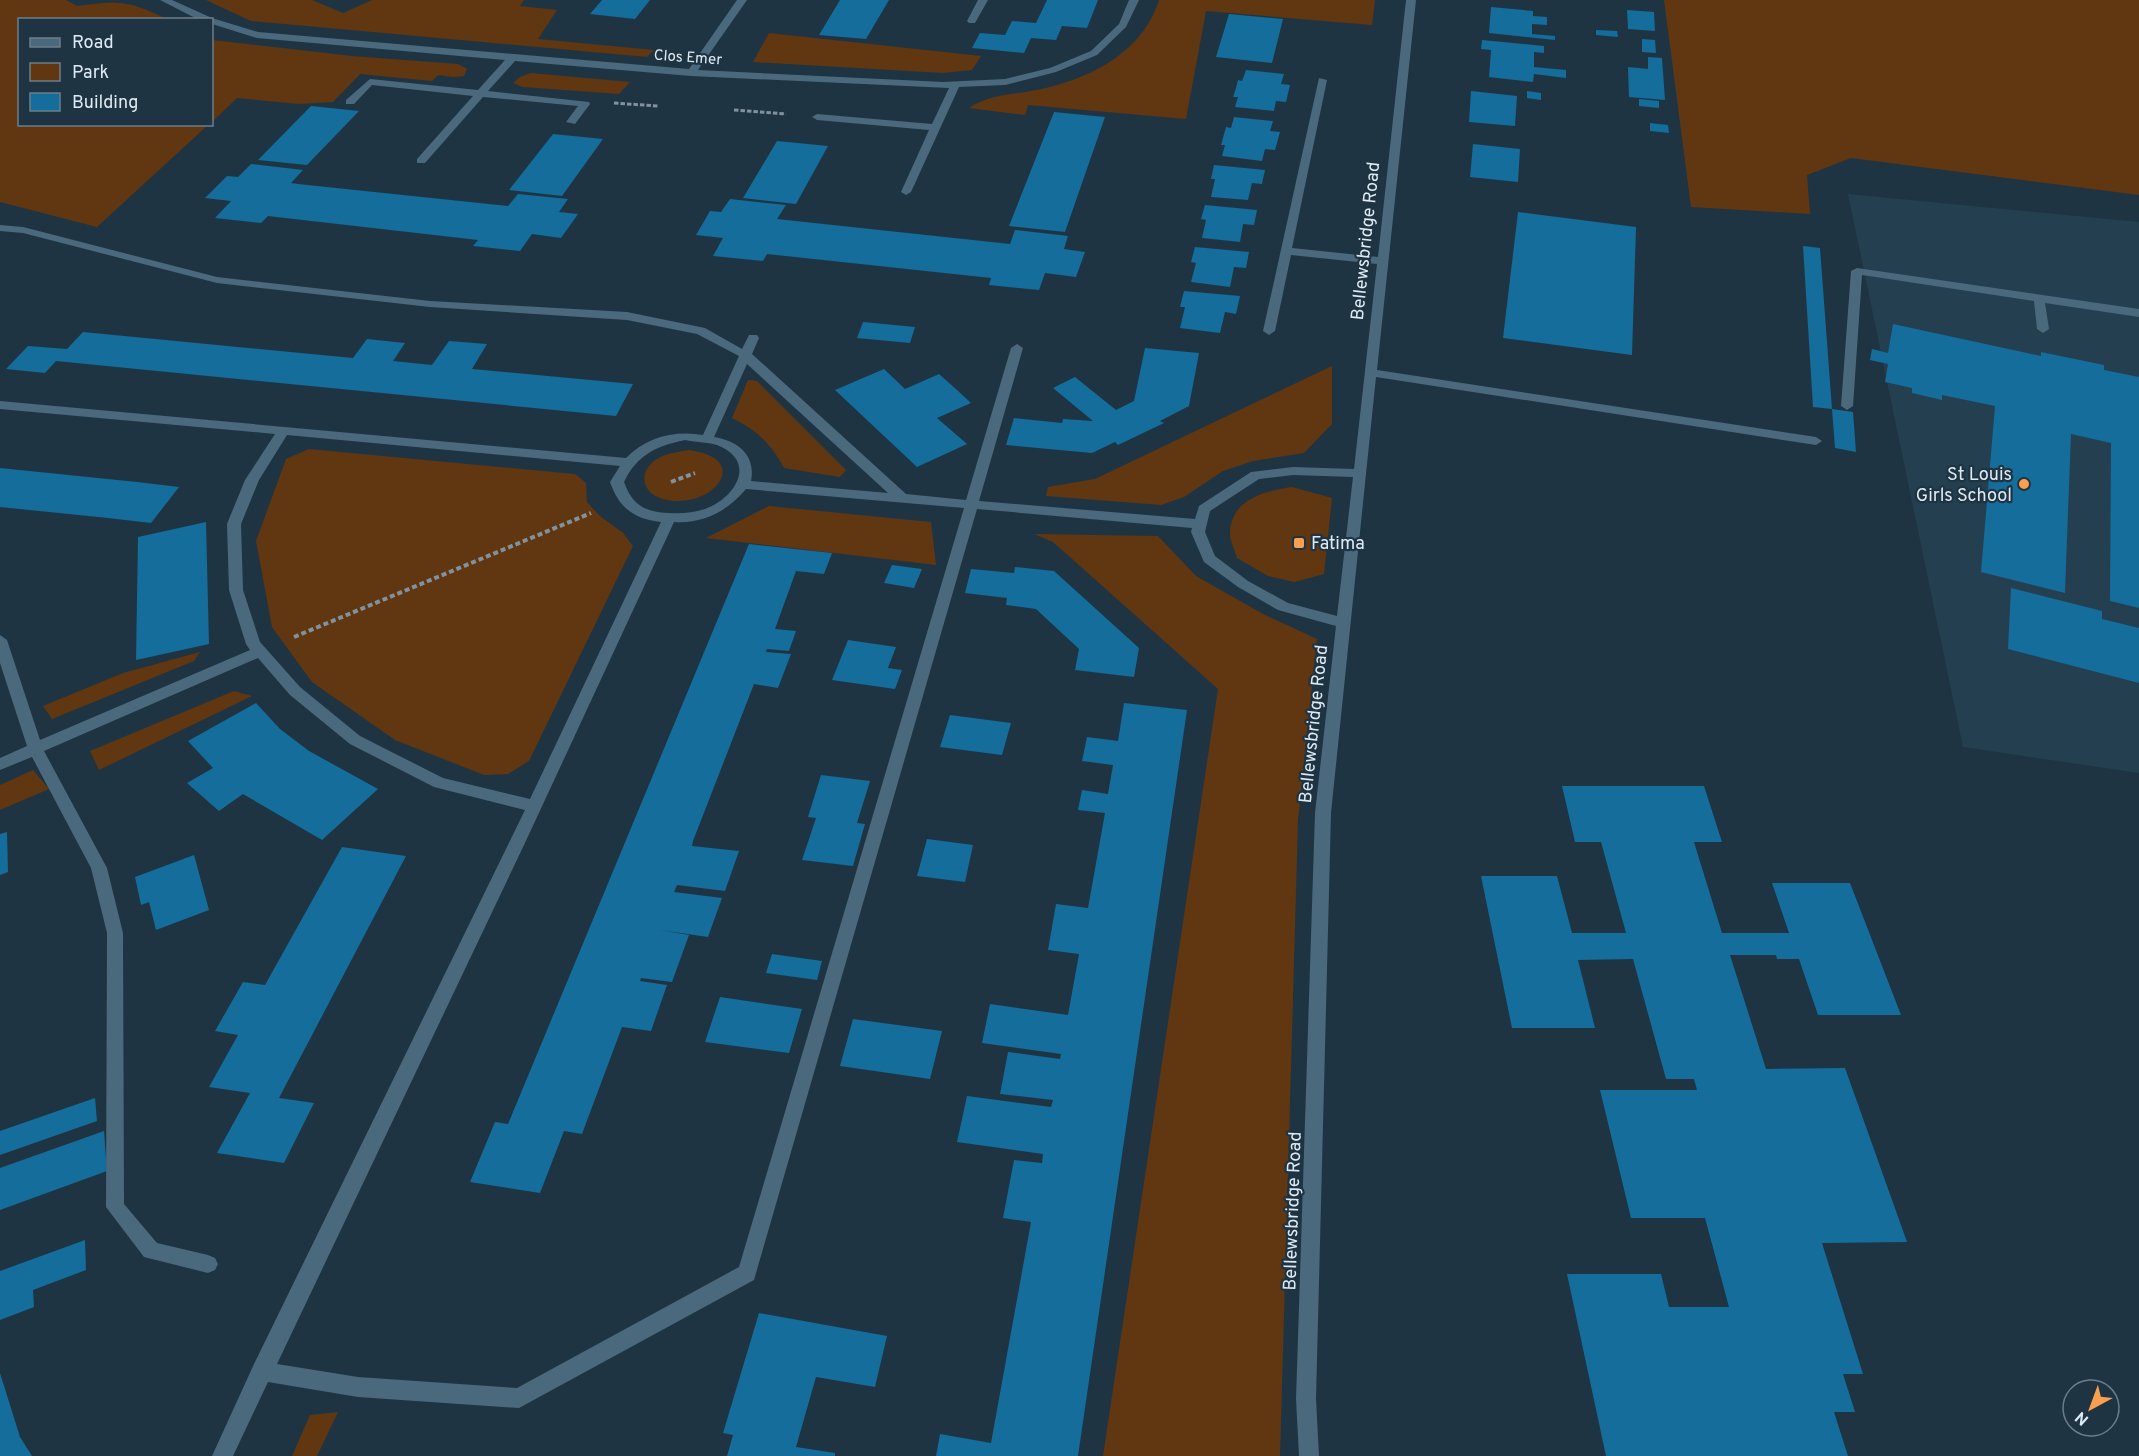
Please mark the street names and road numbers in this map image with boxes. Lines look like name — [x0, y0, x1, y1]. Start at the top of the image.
street label: Clos Emer — [653, 47, 723, 70]
street label: Bellewsbridge Road — [1347, 161, 1386, 321]
street label: Bellewsbridge Road — [1295, 644, 1334, 804]
street label: Bellewsbridge Road — [1279, 1131, 1308, 1291]

